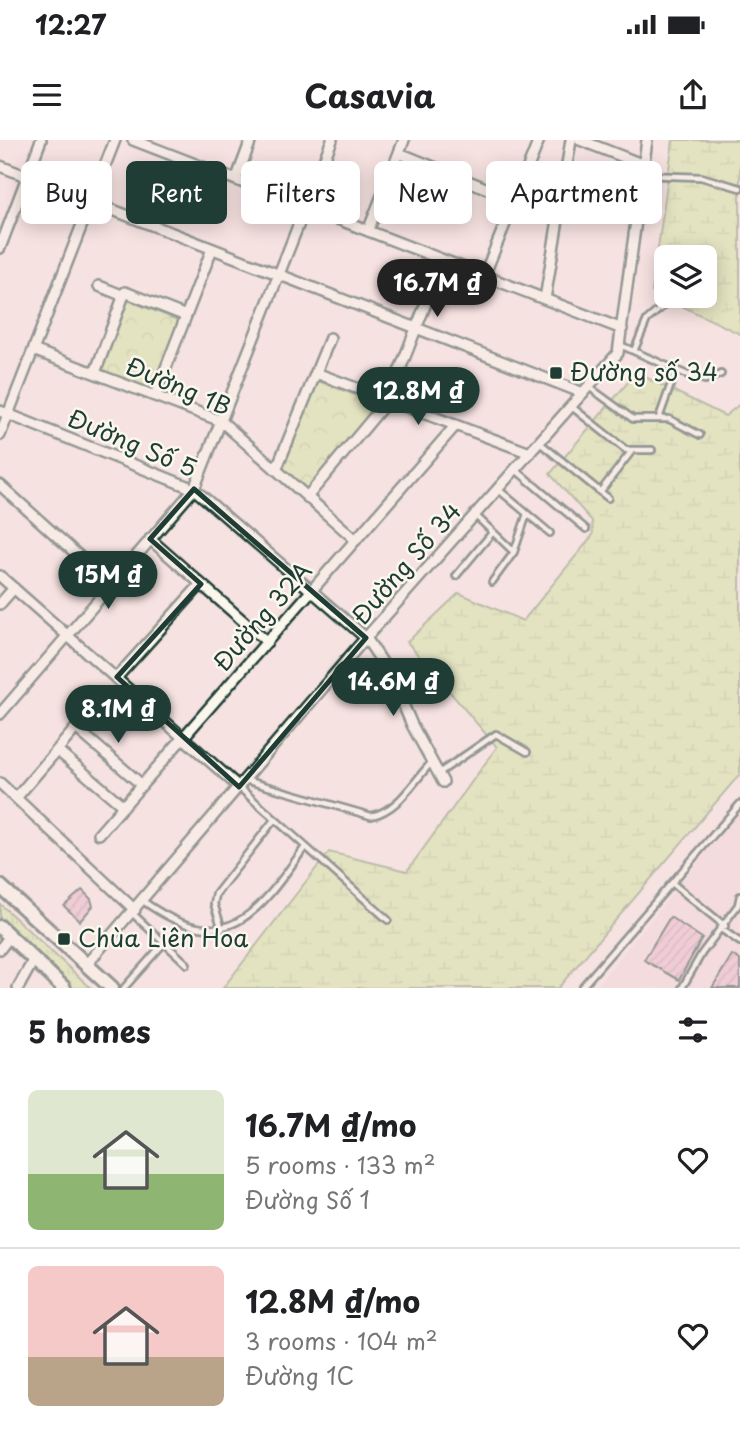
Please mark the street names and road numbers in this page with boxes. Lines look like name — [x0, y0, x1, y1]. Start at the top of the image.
street label: Đường 1B — [121, 347, 237, 423]
street label: Đường Số 5 — [63, 399, 203, 486]
street label: Đường Số 34 — [342, 494, 469, 632]
street label: Đường 32A — [204, 553, 319, 678]

